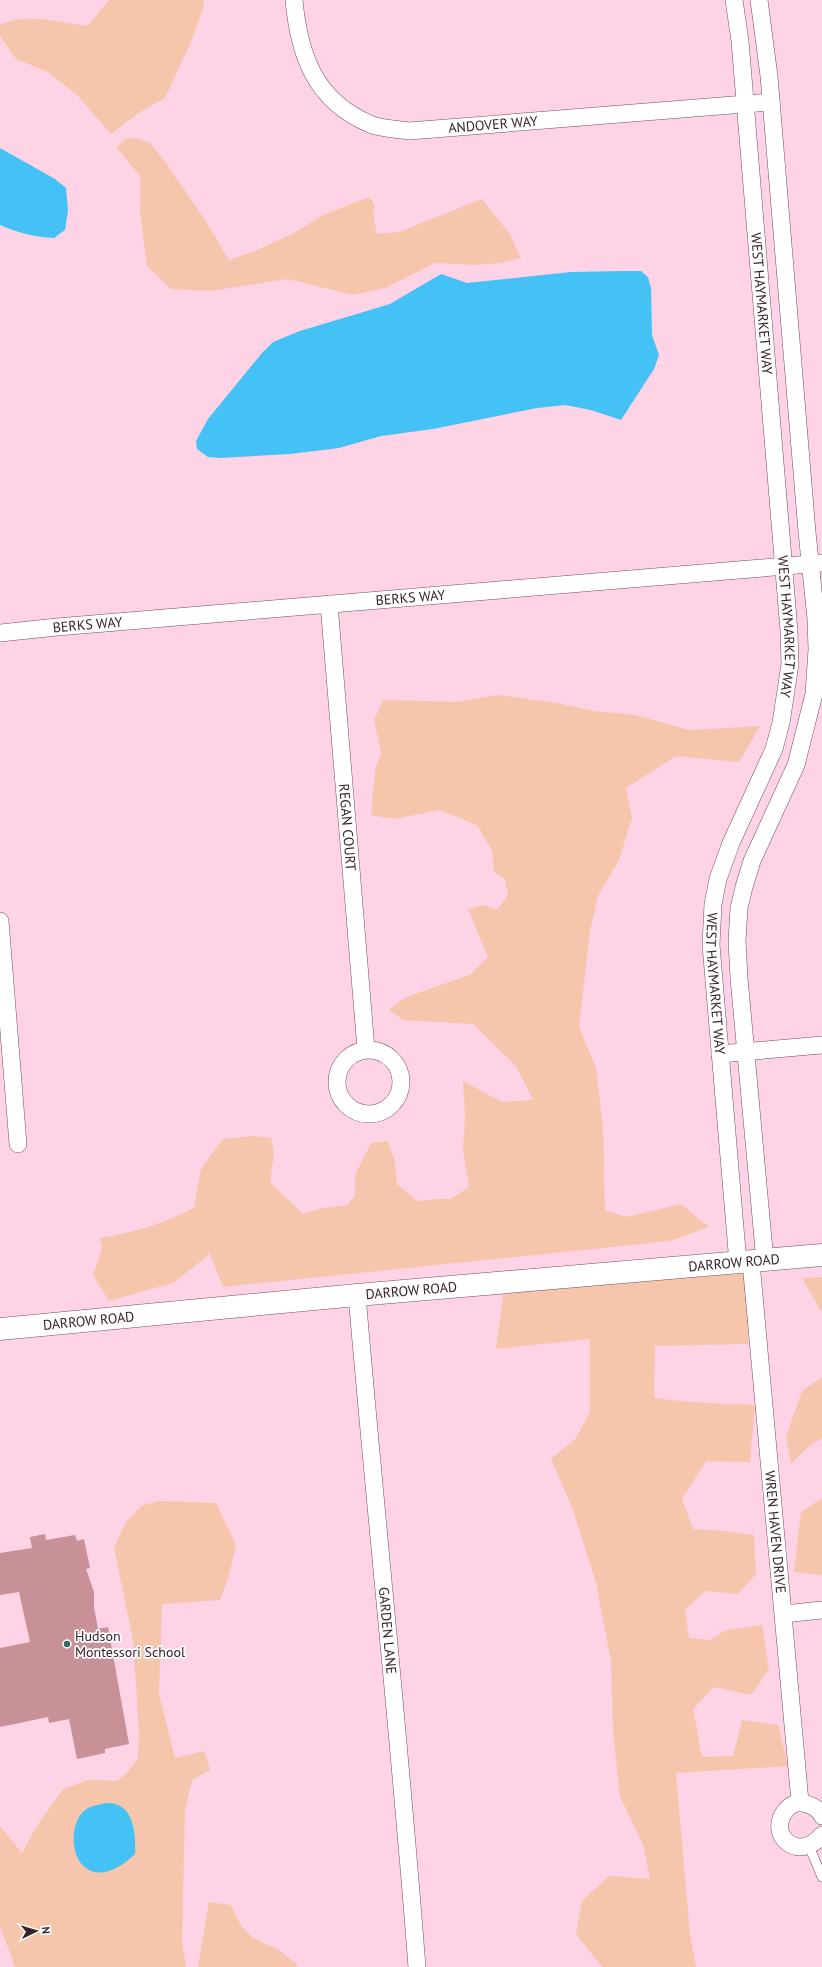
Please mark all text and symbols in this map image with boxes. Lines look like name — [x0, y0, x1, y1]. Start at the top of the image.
street label: ANDOVER WAY — [448, 112, 538, 137]
street label: WEST HAYMARKET WAY — [747, 232, 777, 376]
street label: WEST HAYMARKET WAY — [774, 555, 799, 699]
street label: BERKS WAY — [375, 586, 446, 609]
street label: BERKS WAY — [52, 613, 123, 636]
street label: REGAN COURT — [335, 783, 360, 872]
street label: WEST HAYMARKET WAY — [702, 912, 729, 1056]
street label: DARROW ROAD — [688, 1250, 780, 1275]
street label: DARROW ROAD — [365, 1277, 458, 1303]
street label: DARROW ROAD — [42, 1307, 135, 1334]
street label: WREN HAVEN DRIVE — [761, 1470, 790, 1594]
street label: GARDEN LANE — [375, 1586, 401, 1675]
place label: Hudson Montessori School — [75, 1627, 185, 1661]
marker: Hudson Montessori School — [62, 1639, 72, 1649]
north arrow — [16, 1911, 56, 1951]
text: N — [39, 1926, 53, 1934]

